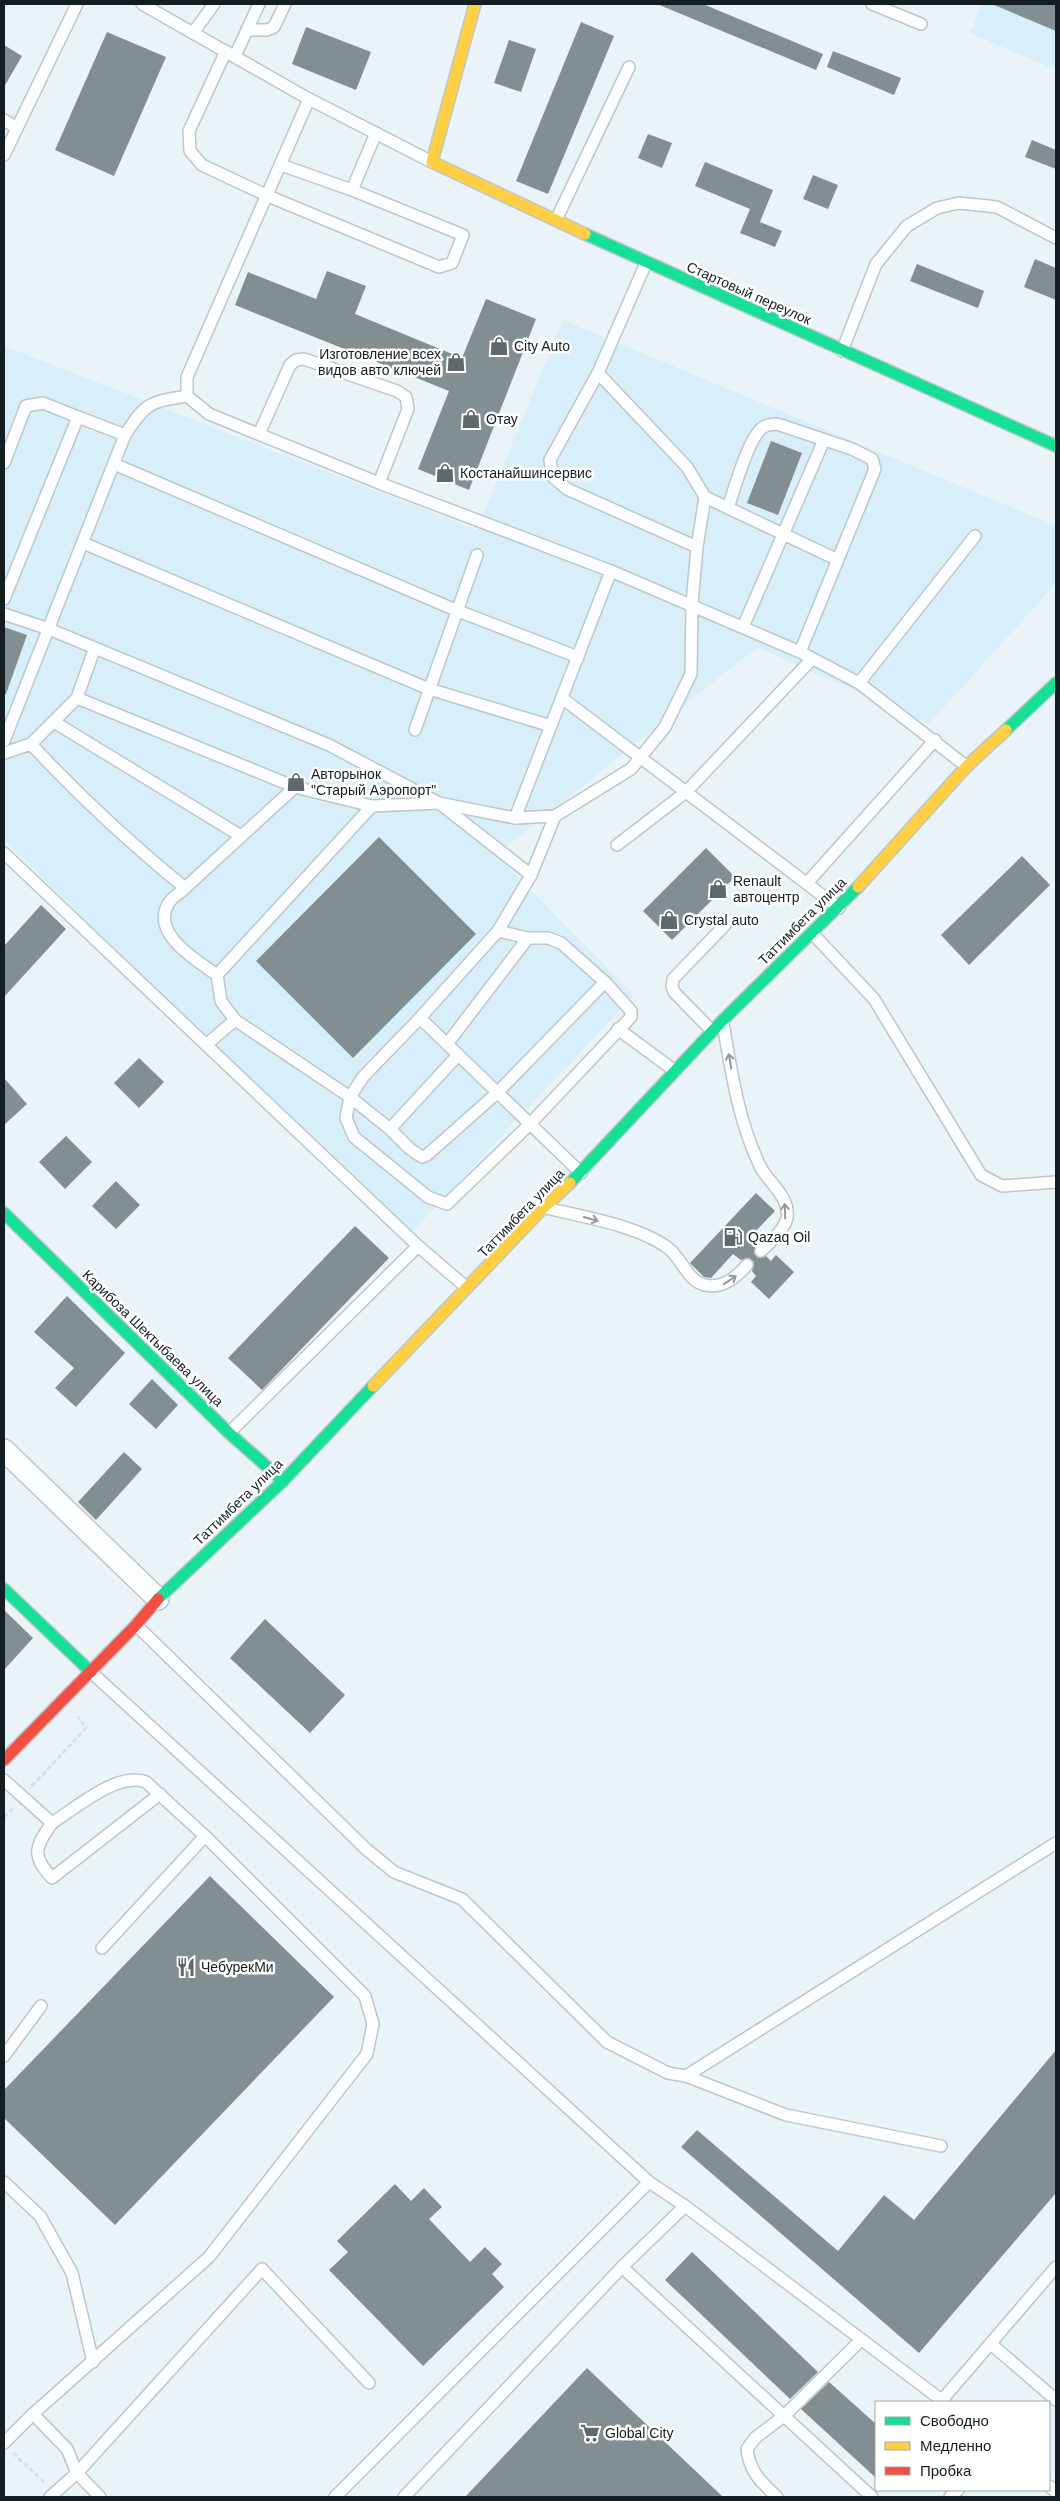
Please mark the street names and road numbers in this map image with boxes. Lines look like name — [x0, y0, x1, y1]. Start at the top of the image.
street label: Стартовый переулок — [684, 258, 815, 328]
street label: Таттимбета улица — [755, 874, 849, 968]
street label: Таттимбета улица — [475, 1165, 568, 1261]
street label: Карибоза Шектыбаева улица — [79, 1266, 227, 1410]
street label: Таттимбета улица — [190, 1455, 286, 1548]

